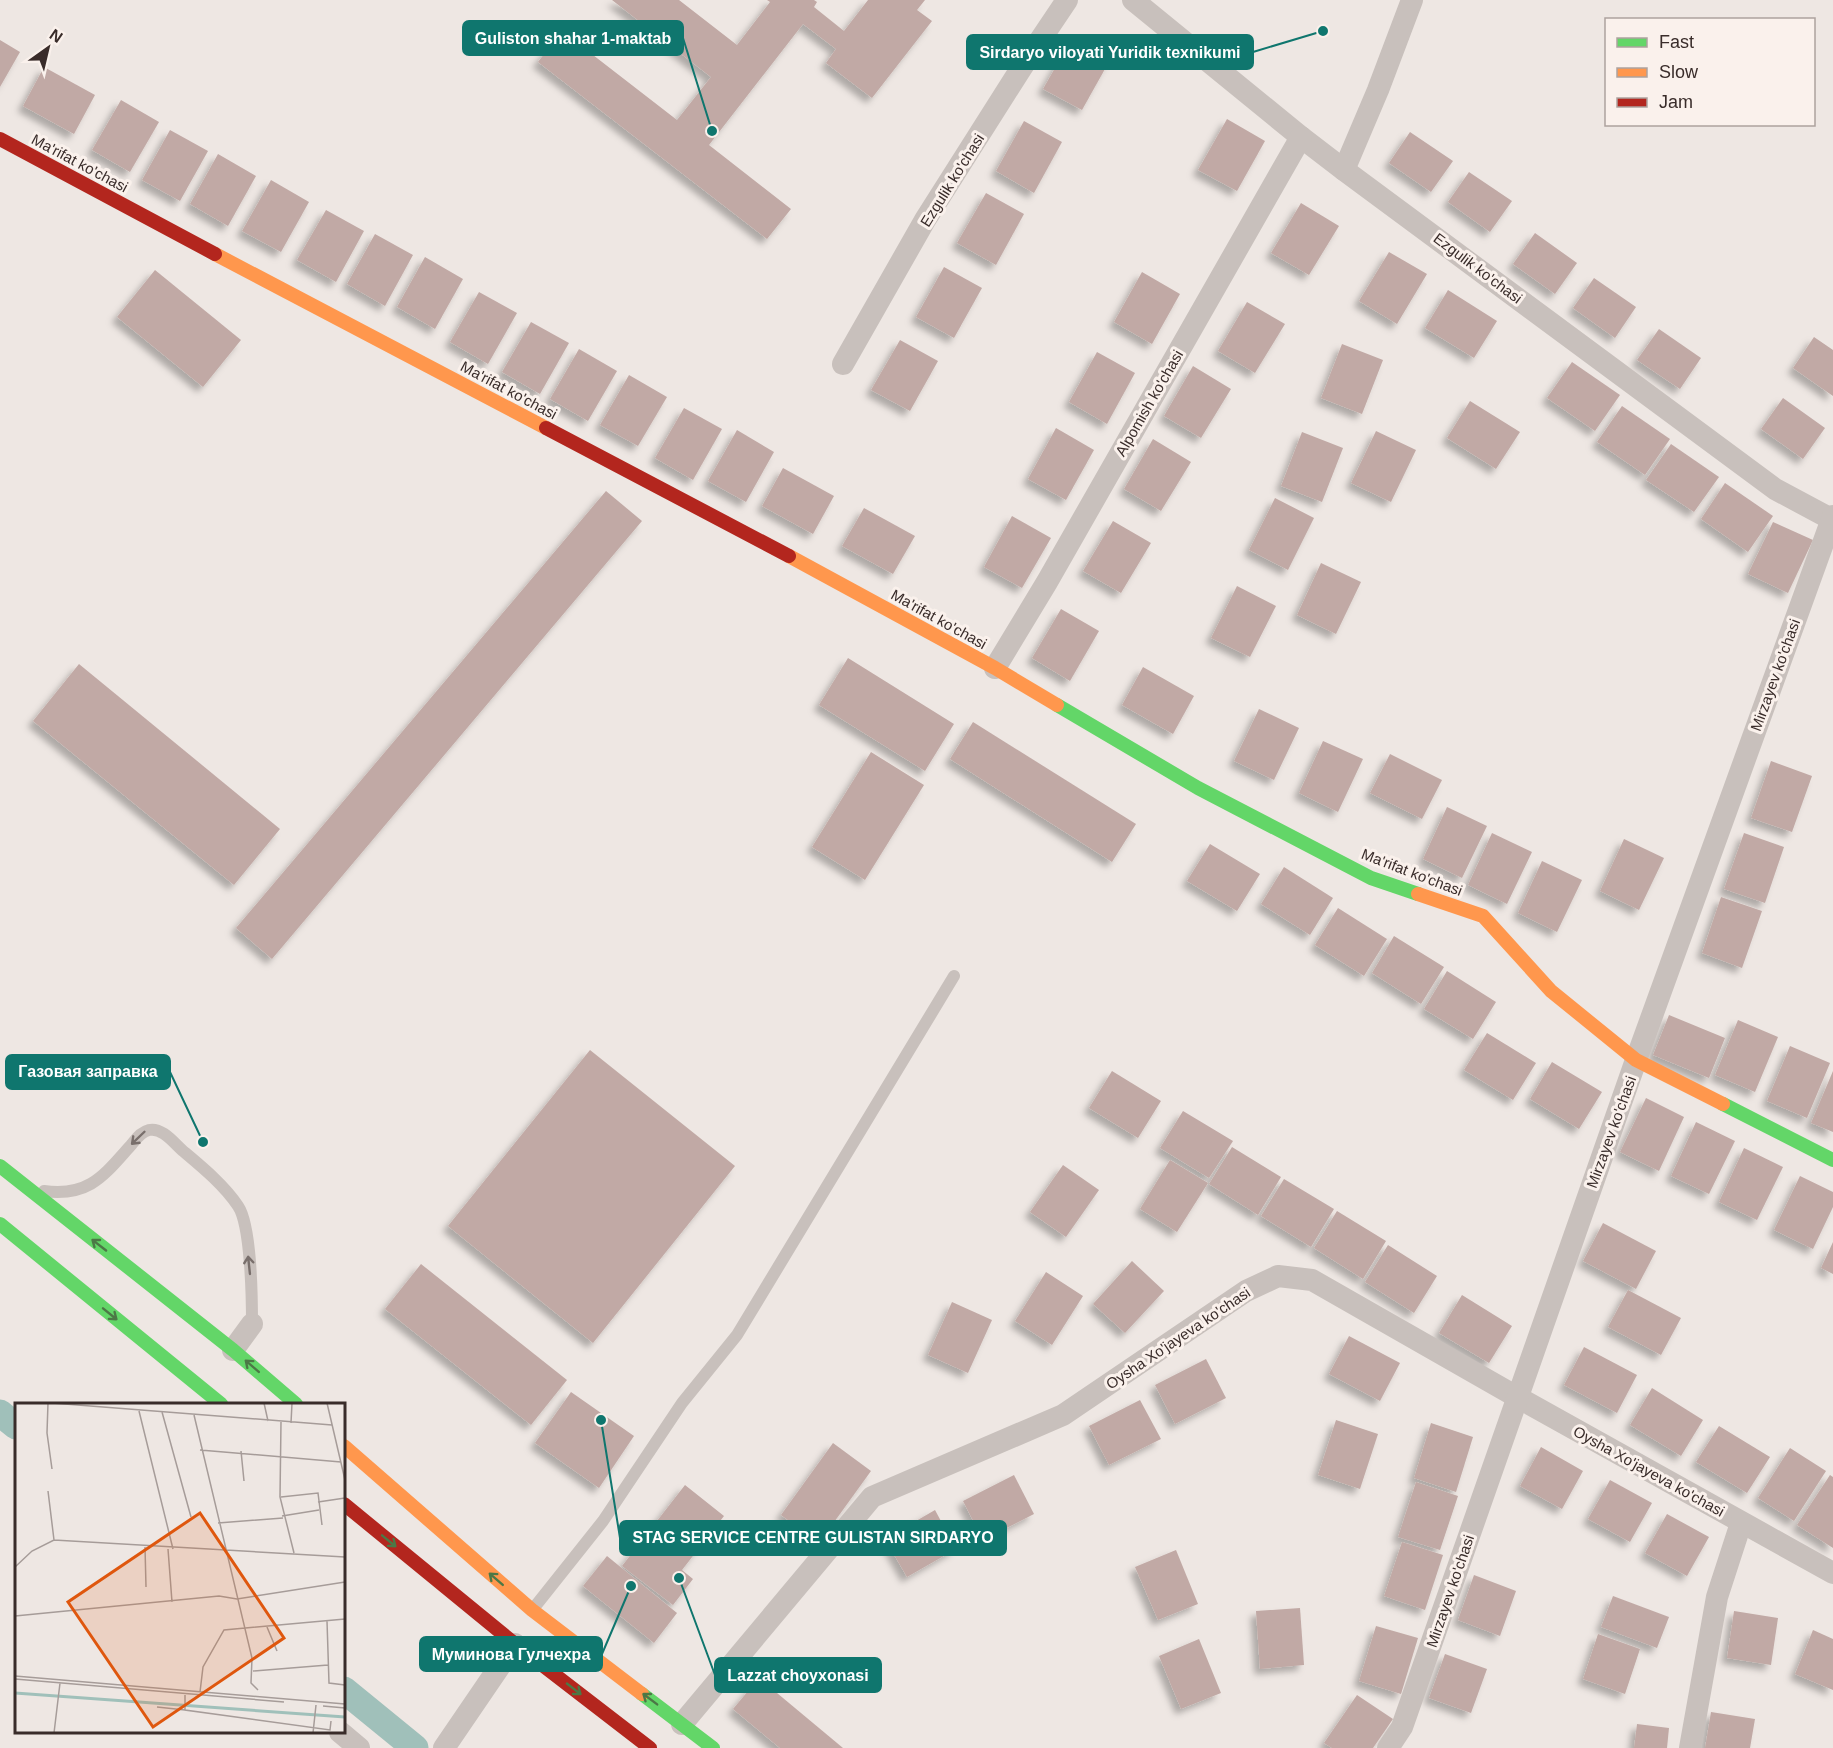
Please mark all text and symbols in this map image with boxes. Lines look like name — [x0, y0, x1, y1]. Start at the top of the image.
north arrow — [18, 18, 78, 78]
legend — [1605, 18, 1815, 126]
callout: Guliston shahar 1-maktab — [463, 21, 683, 55]
text: N — [47, 26, 66, 46]
text: Guliston shahar 1-maktab — [475, 30, 671, 47]
text: Fast — [1659, 32, 1694, 52]
callout: Sirdaryo viloyati Yuridik texnikumi — [967, 35, 1253, 69]
text: Sirdaryo viloyati Yuridik texnikumi — [979, 44, 1241, 61]
text: Slow — [1659, 62, 1699, 82]
text: Jam — [1659, 92, 1693, 112]
street label: Ma'rifat ko'chasi — [29, 130, 131, 196]
street label: Ezgulik ko'chasi — [917, 130, 987, 230]
street label: Ezgulik ko'chasi — [1430, 229, 1526, 307]
street label: Alpomish ko'chasi — [1112, 347, 1186, 459]
street label: Ma'rifat ko'chasi — [458, 357, 560, 423]
street label: Ma'rifat ko'chasi — [888, 586, 990, 652]
street label: Mirzayev ko'chasi — [1747, 617, 1803, 733]
street label: Ma'rifat ko'chasi — [1359, 845, 1465, 899]
callout: Газовая заправка — [6, 1055, 170, 1089]
text: Газовая заправка — [18, 1063, 158, 1080]
street label: Mirzayev ko'chasi — [1583, 1074, 1639, 1190]
one-way arrow — [130, 1131, 145, 1145]
one-way arrow — [91, 1238, 107, 1251]
one-way arrow — [243, 1256, 254, 1276]
street label: Oysha Xo'jayeva ko'chasi — [1103, 1283, 1253, 1393]
one-way arrow — [102, 1308, 118, 1321]
one-way arrow — [245, 1359, 260, 1373]
inset map — [15, 1403, 345, 1733]
street label: Oysha Xo'jayeva ko'chasi — [1571, 1422, 1727, 1520]
callout: STAG SERVICE CENTRE GULISTAN SIRDARYO — [620, 1521, 1006, 1555]
text: STAG SERVICE CENTRE GULISTAN SIRDARYO — [632, 1529, 994, 1546]
street label: Mirzayev ko'chasi — [1423, 1532, 1477, 1650]
one-way arrow — [381, 1534, 396, 1548]
one-way arrow — [489, 1572, 504, 1586]
callout: Муминова Гулчехра — [420, 1637, 602, 1671]
text: Муминова Гулчехра — [432, 1646, 590, 1663]
callout: Lazzat choyxonasi — [715, 1658, 881, 1692]
text: Lazzat choyxonasi — [727, 1667, 869, 1684]
one-way arrow — [566, 1683, 582, 1696]
one-way arrow — [642, 1693, 658, 1706]

